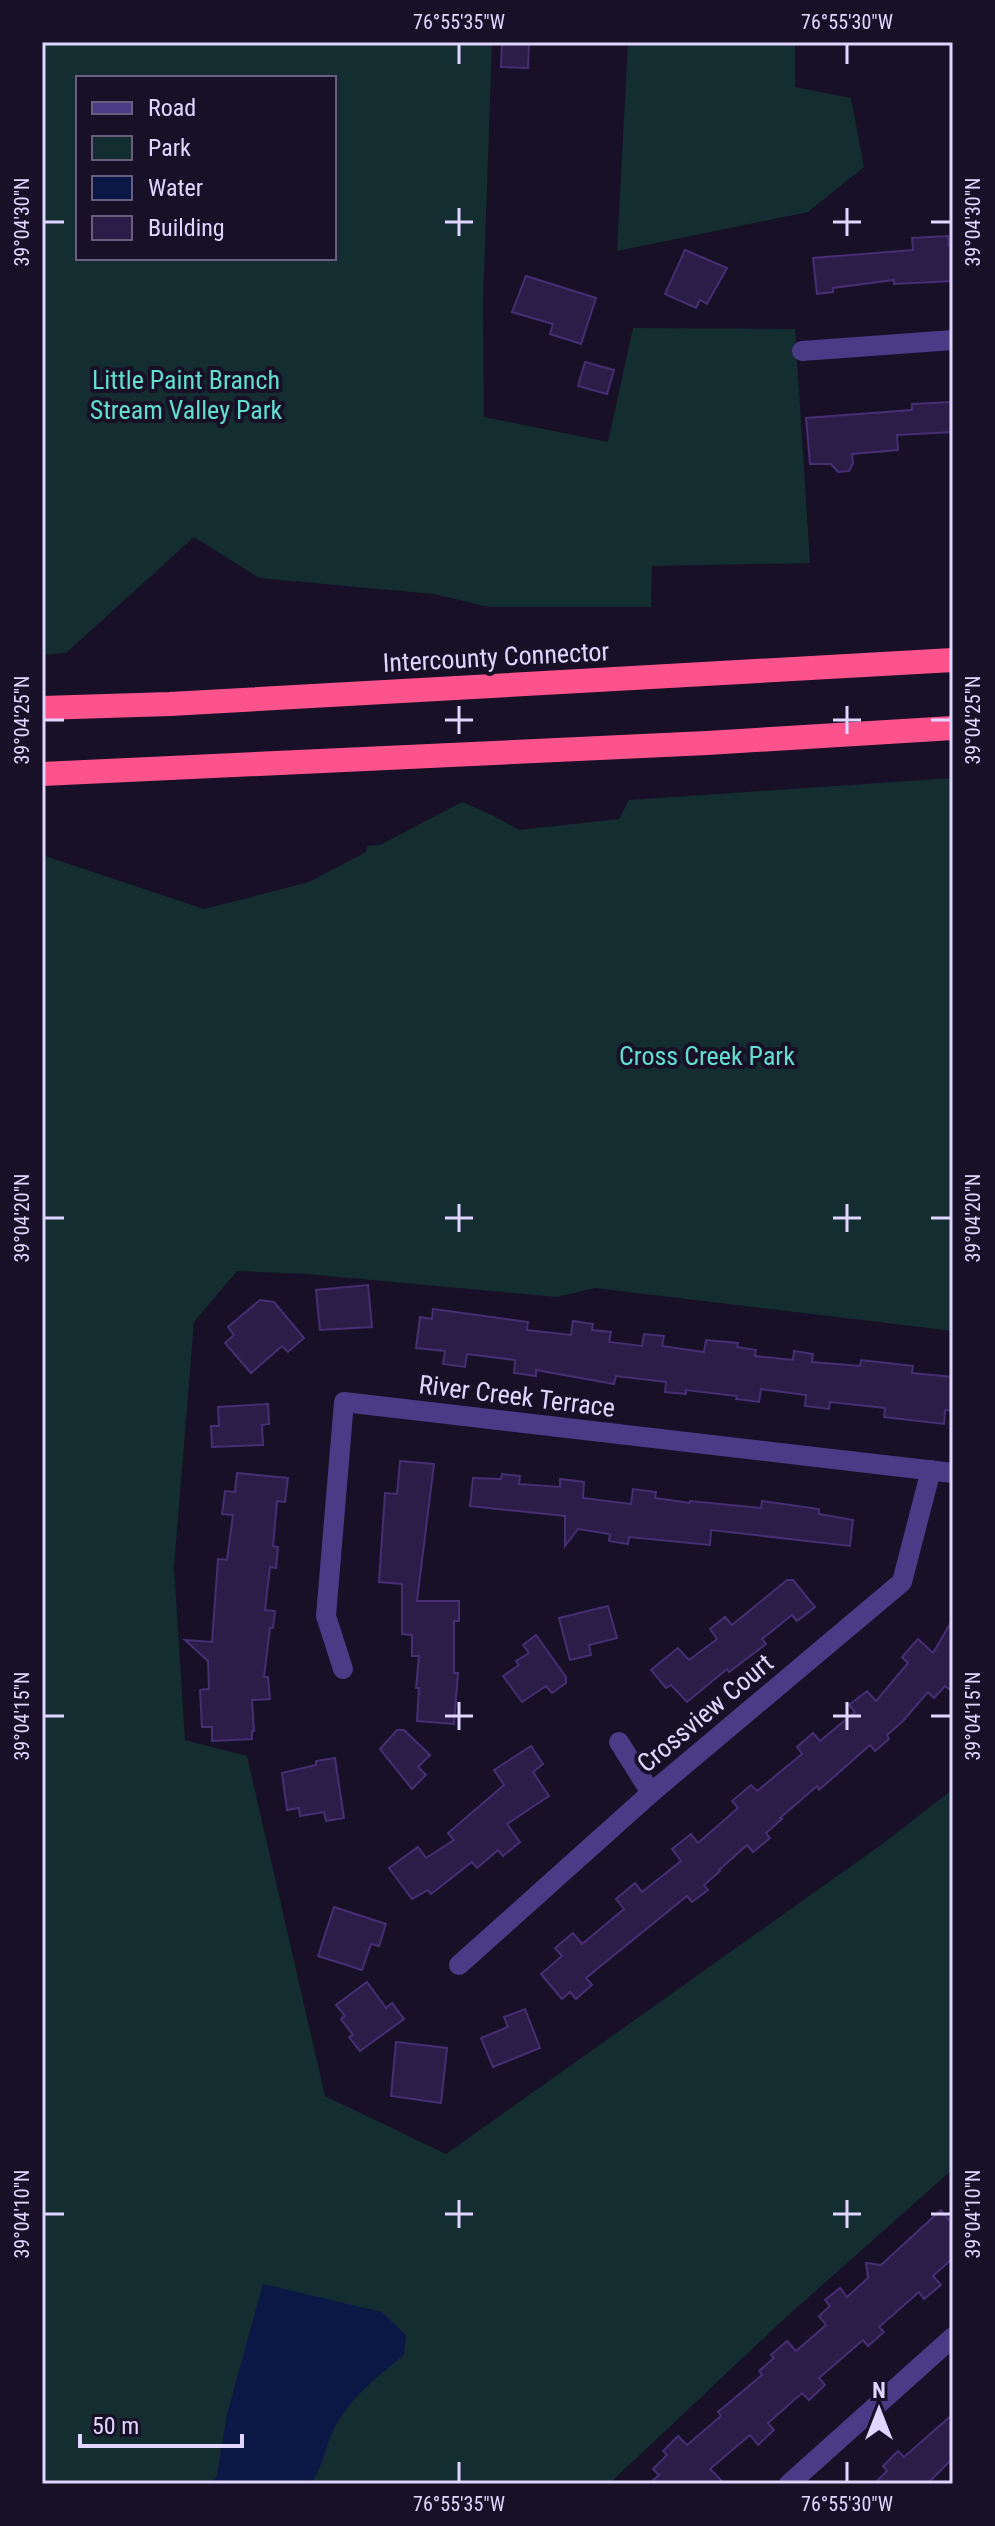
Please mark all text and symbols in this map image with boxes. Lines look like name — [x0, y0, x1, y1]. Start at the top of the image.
text: 76°55'35"W — [413, 10, 505, 34]
text: 76°55'30"W — [801, 10, 893, 34]
legend — [76, 76, 336, 260]
text: Road — [148, 94, 196, 122]
text: Park — [148, 134, 191, 162]
text: Water — [148, 174, 203, 202]
text: 39°04'30"N — [10, 177, 34, 267]
text: 39°04'30"N — [961, 177, 985, 267]
text: Building — [148, 214, 225, 242]
park label: Little Paint Branch Stream Valley Park — [90, 365, 283, 425]
street label: Intercounty Connector — [382, 636, 610, 678]
text: 39°04'25"N — [10, 675, 34, 765]
text: 39°04'25"N — [961, 675, 985, 765]
park label: Cross Creek Park — [619, 1041, 795, 1071]
text: 39°04'20"N — [10, 1173, 34, 1263]
text: 39°04'20"N — [961, 1173, 985, 1263]
street label: River Creek Terrace — [417, 1369, 617, 1423]
street label: Crossview Court — [631, 1648, 779, 1778]
text: 39°04'15"N — [10, 1671, 34, 1761]
text: 39°04'15"N — [961, 1671, 985, 1761]
text: 39°04'10"N — [10, 2169, 34, 2259]
text: 39°04'10"N — [961, 2169, 985, 2259]
north arrow — [839, 2370, 919, 2450]
text: N — [872, 2378, 886, 2403]
scale bar — [80, 2398, 242, 2448]
text: 50 m — [92, 2412, 139, 2440]
text: 76°55'35"W — [413, 2492, 505, 2516]
text: 76°55'30"W — [801, 2492, 893, 2516]

